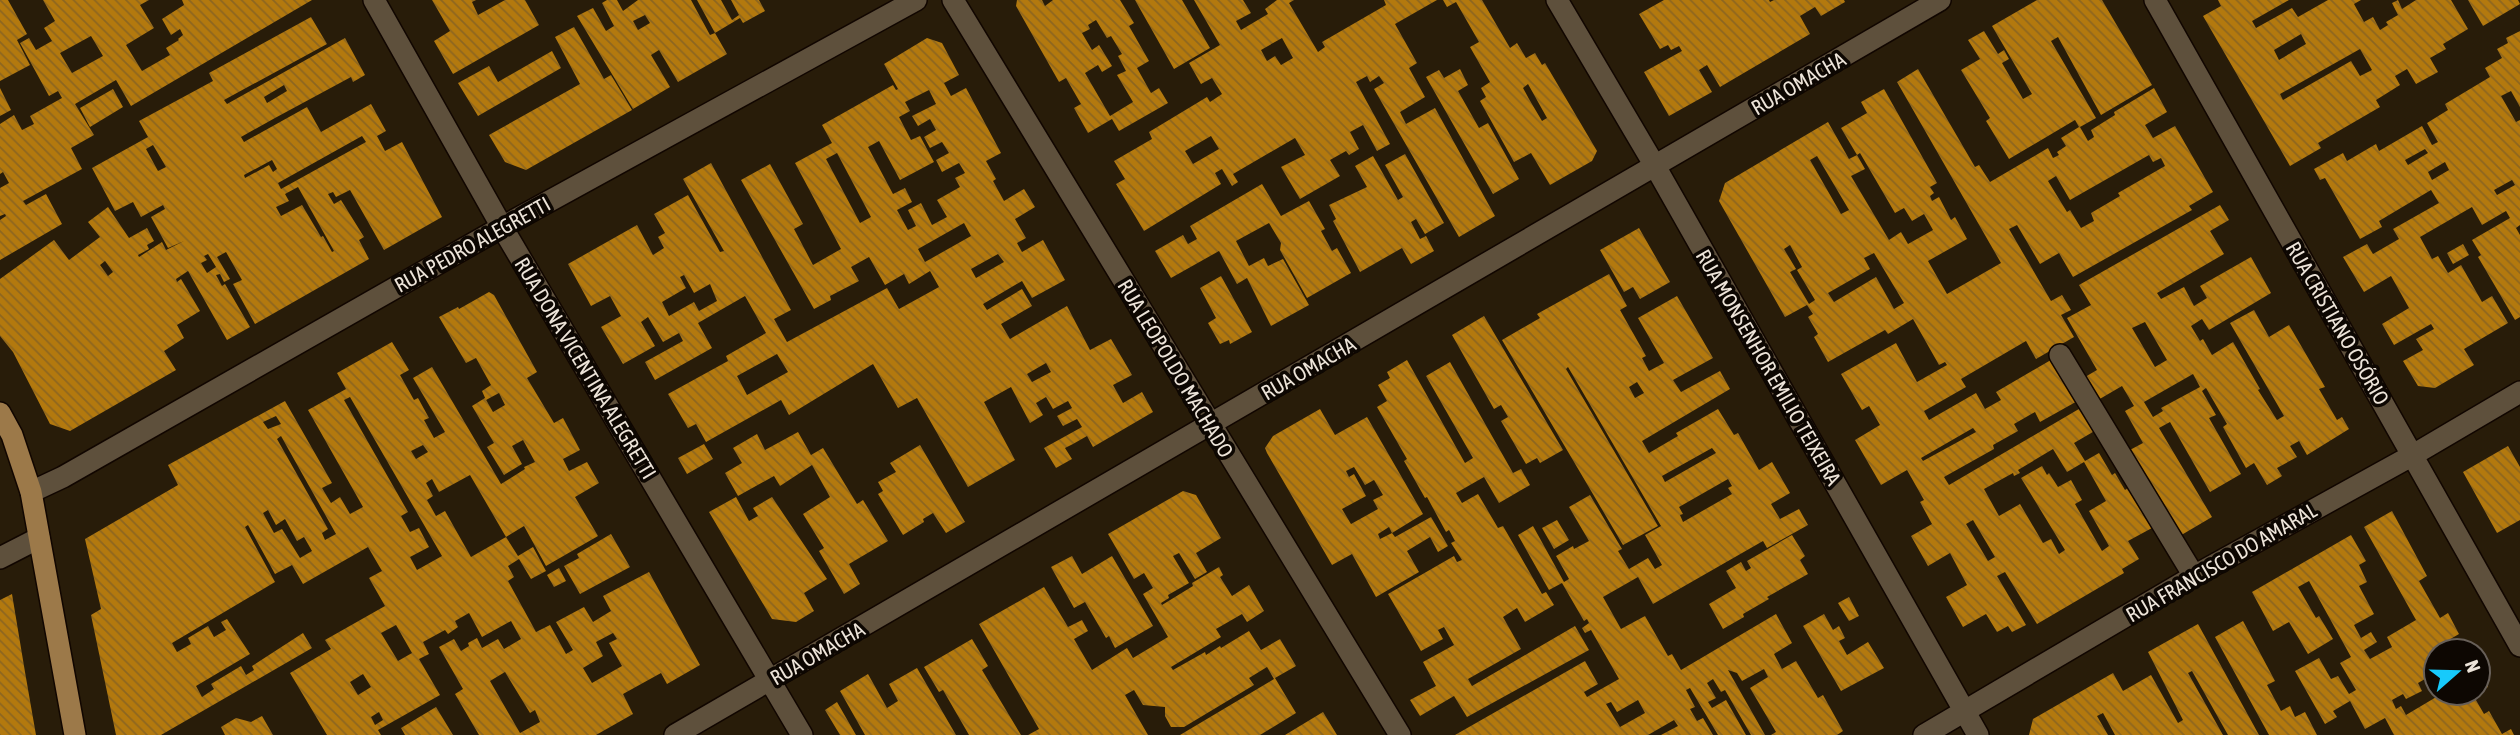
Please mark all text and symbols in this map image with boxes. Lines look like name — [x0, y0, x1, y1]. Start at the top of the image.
street label: RUA OMACHA — [1747, 46, 1850, 120]
street label: RUA PEDRO ALEGRETTI — [390, 191, 554, 297]
street label: RUA CRISTIANO OSÓRIO — [2282, 237, 2394, 409]
street label: RUA MONSENHOR EMILIO TEIXEIRA — [1692, 245, 1847, 490]
street label: RUA DONA VICENTINA ALEGRETTI — [510, 253, 662, 483]
street label: RUA LEOPOLDO MACHADO — [1113, 275, 1239, 461]
street label: RUA OMACHA — [1257, 331, 1360, 405]
street label: RUA FRANCISCO DO AMARAL — [2121, 498, 2321, 626]
street label: RUA OMACHA — [766, 616, 869, 690]
north arrow — [2422, 637, 2492, 707]
text: N — [2461, 657, 2485, 675]

